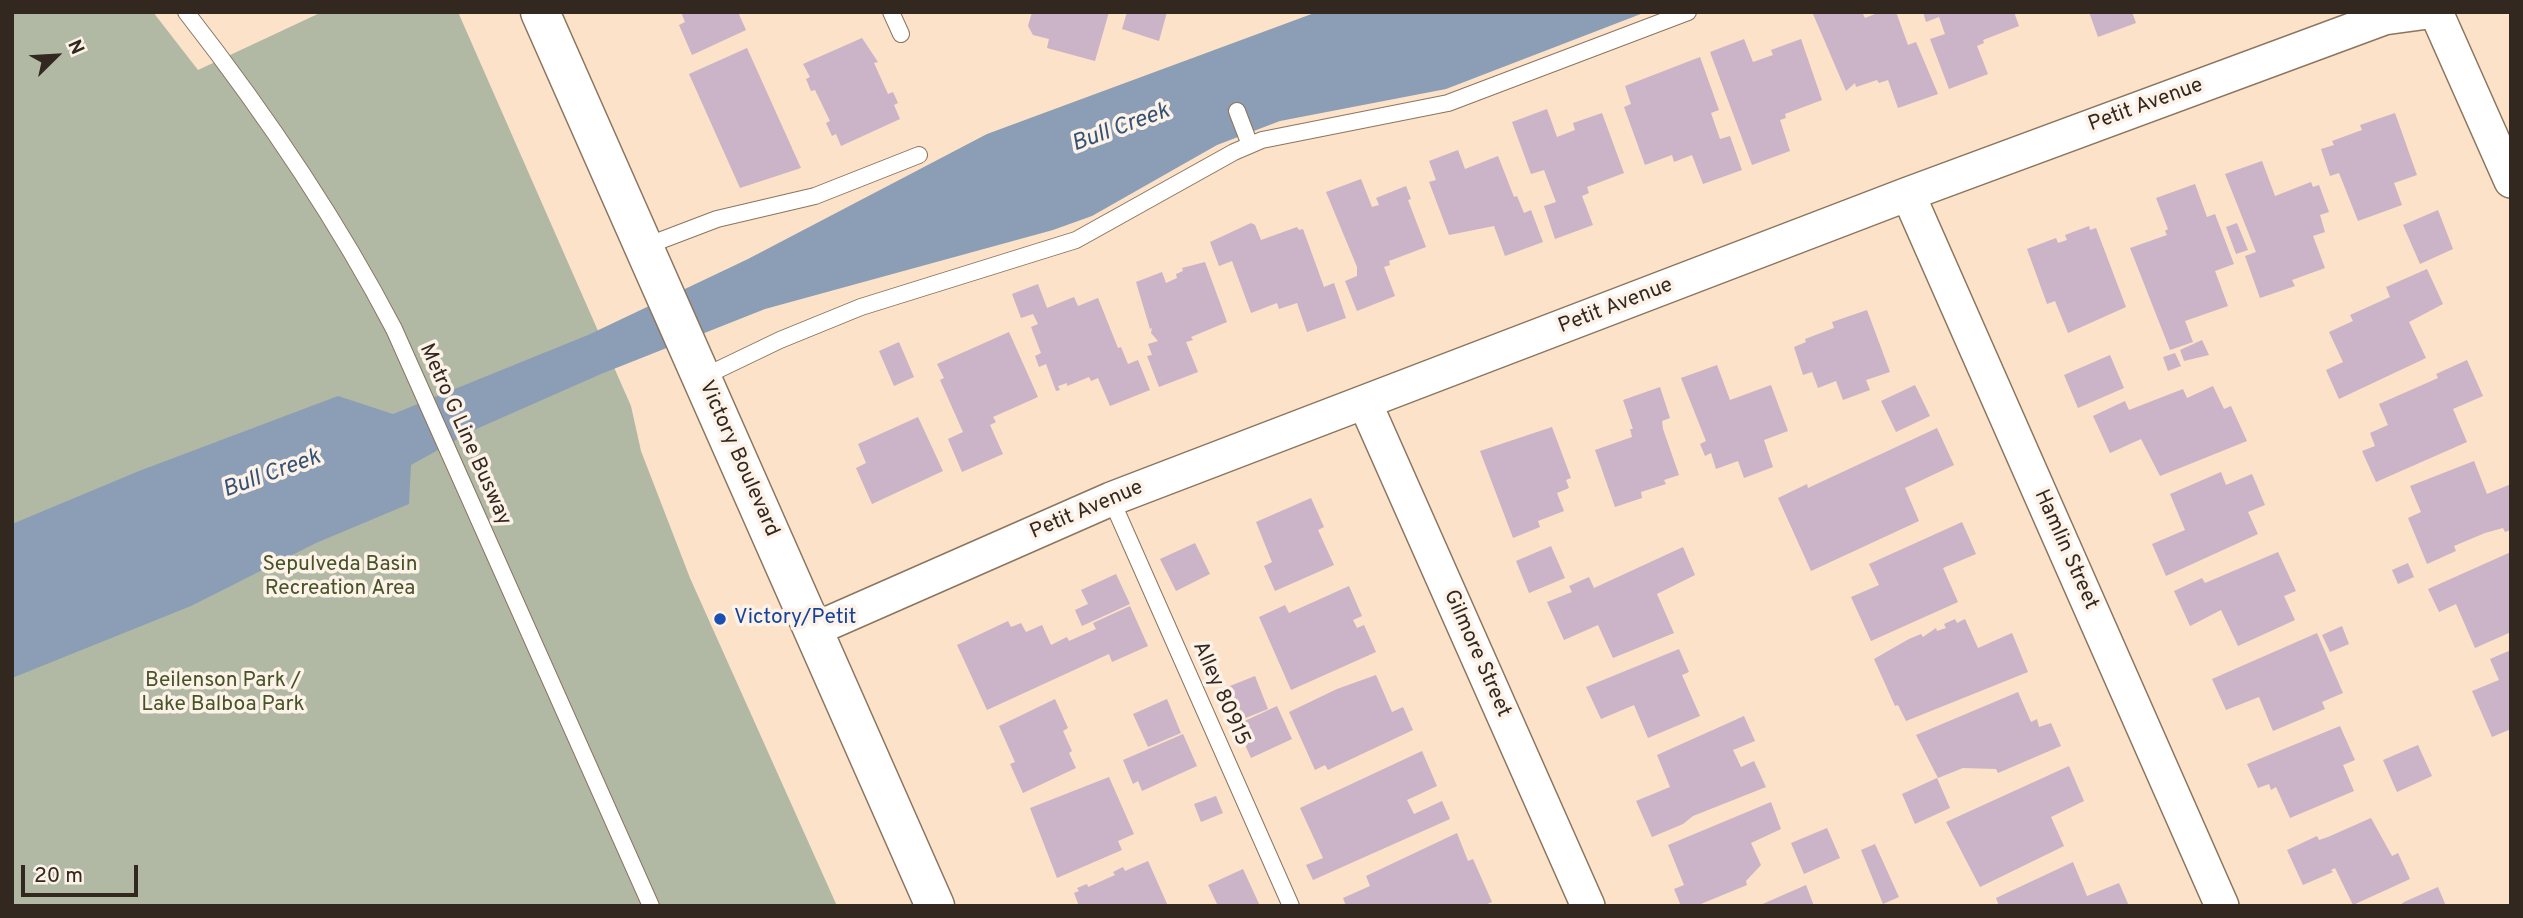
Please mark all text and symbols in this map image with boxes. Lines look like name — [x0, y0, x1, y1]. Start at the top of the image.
north arrow — [21, 21, 91, 91]
text: N — [61, 36, 89, 59]
street label: Petit Avenue — [2085, 74, 2207, 138]
water label: Bull Creek — [1068, 99, 1174, 159]
street label: Petit Avenue — [1555, 274, 1677, 340]
street label: Metro G Line Busway — [413, 340, 515, 530]
street label: Victory Boulevard — [692, 377, 784, 541]
water label: Bull Creek — [219, 445, 325, 505]
street label: Petit Avenue — [1027, 476, 1147, 546]
street label: Hamlin Street — [2027, 486, 2103, 614]
park label: Sepulveda Basin Recreation Area — [262, 553, 418, 603]
street label: Gilmore Street — [1437, 586, 1515, 722]
place label: Victory/Petit — [734, 606, 856, 632]
marker: Victory/Petit — [712, 611, 728, 627]
street label: Alley 80915 — [1186, 638, 1254, 750]
park label: Beilenson Park / Lake Balboa Park — [141, 669, 305, 719]
scale bar — [24, 852, 142, 896]
text: 20 m — [34, 863, 83, 890]

